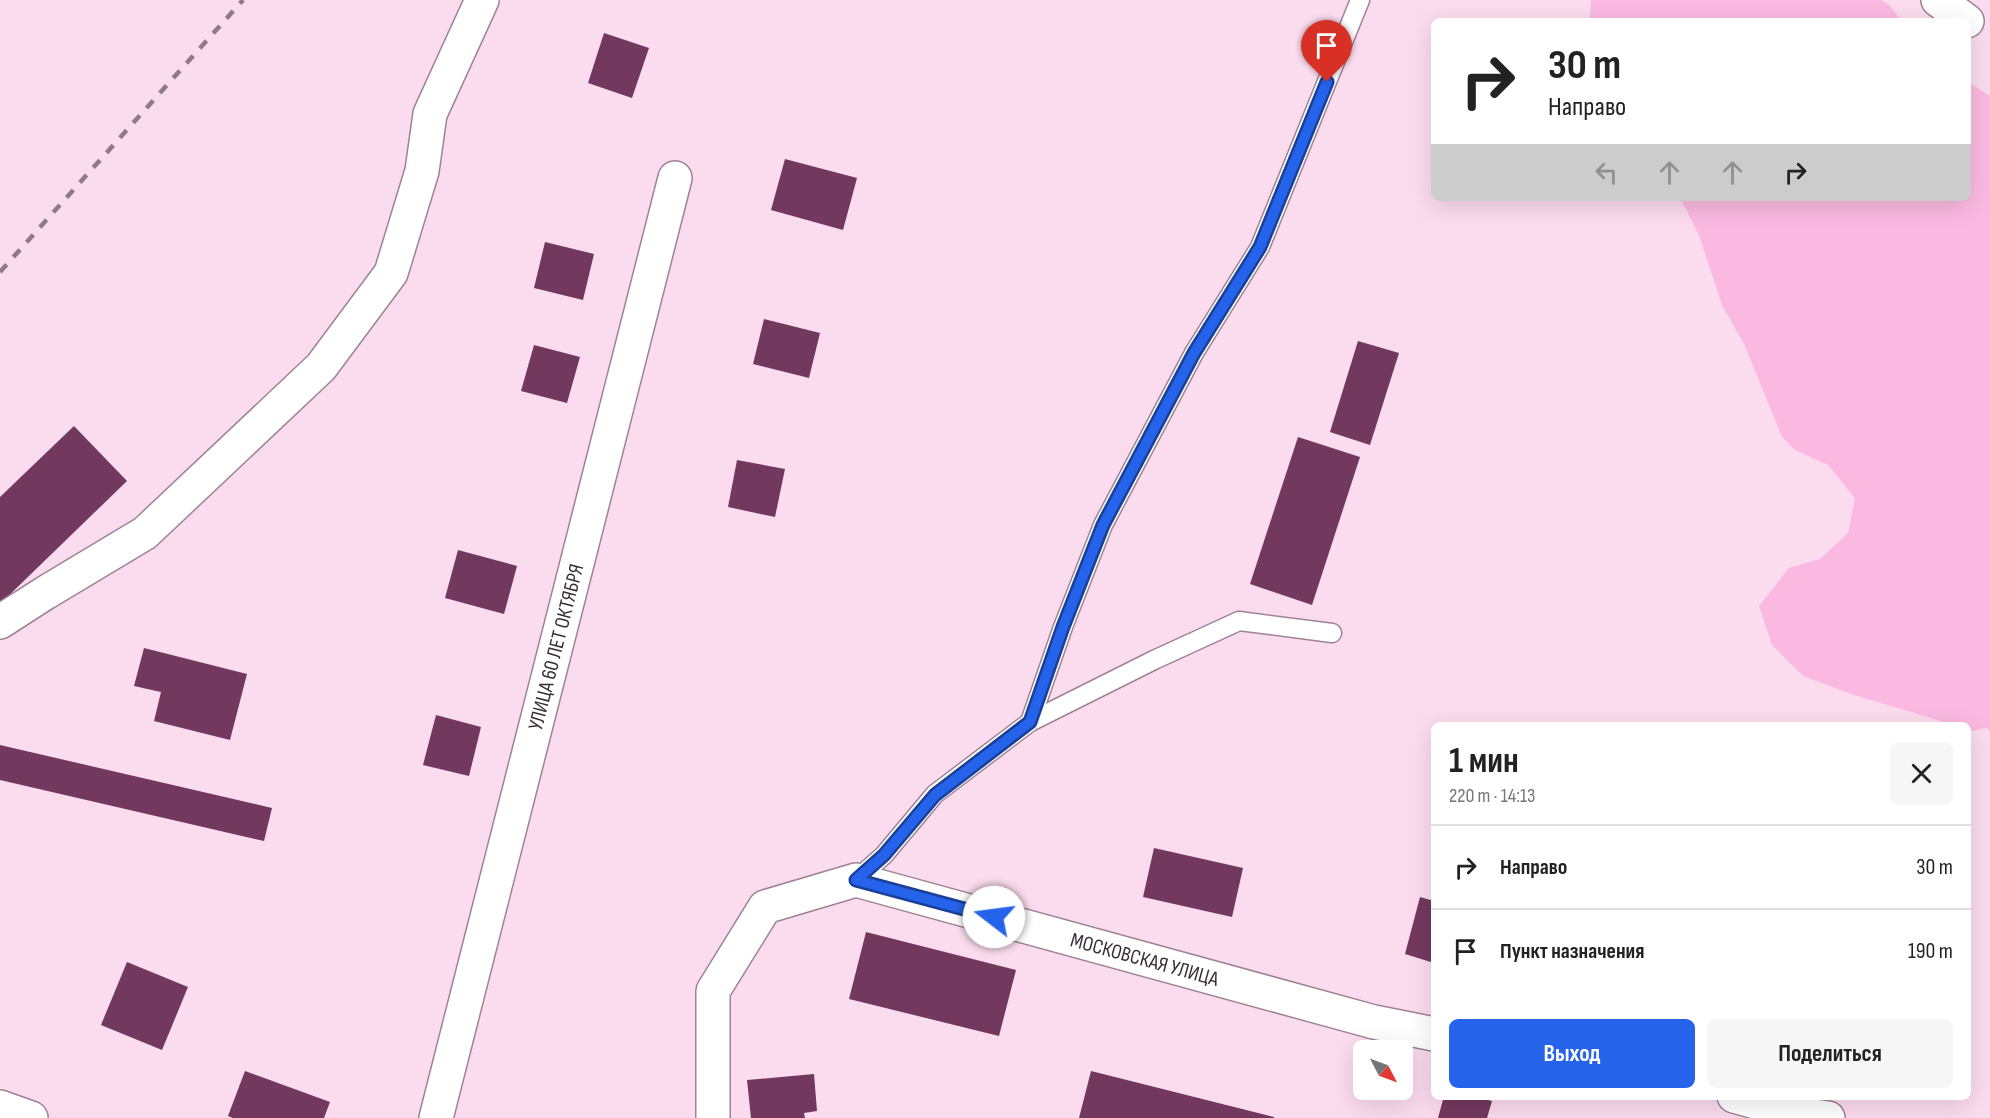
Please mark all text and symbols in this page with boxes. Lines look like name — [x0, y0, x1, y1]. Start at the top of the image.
pin — [1301, 20, 1352, 82]
icon: arrive — [1310, 29, 1343, 62]
text: 30 m — [1548, 40, 1621, 91]
icon: right — [1449, 42, 1527, 120]
text: Направо — [1548, 91, 1626, 123]
icon: left — [1590, 156, 1623, 189]
icon: ahead — [1653, 156, 1686, 189]
icon: ahead — [1716, 156, 1749, 189]
icon: right — [1779, 156, 1812, 189]
street label: УЛИЦА 60 ЛЕТ ОКТЯБРЯ — [523, 561, 589, 733]
text: 1 мин — [1449, 740, 1519, 783]
button: close — [1890, 742, 1953, 805]
text: 220 m · 14:13 — [1449, 784, 1535, 808]
icon: right — [1449, 851, 1482, 884]
text: Направо — [1500, 854, 1567, 881]
text: 30 m — [1916, 854, 1953, 881]
position arrow — [962, 885, 1026, 949]
street label: МОСКОВСКАЯ УЛИЦА — [1068, 927, 1222, 992]
icon: arrive — [1449, 935, 1482, 968]
text: Пункт назначения — [1500, 938, 1644, 965]
text: 190 m — [1908, 938, 1953, 965]
button: Выход — [1449, 1019, 1695, 1088]
button: Поделиться — [1707, 1019, 1953, 1088]
north arrow — [1353, 1040, 1413, 1100]
map controls — [1353, 1040, 1413, 1100]

